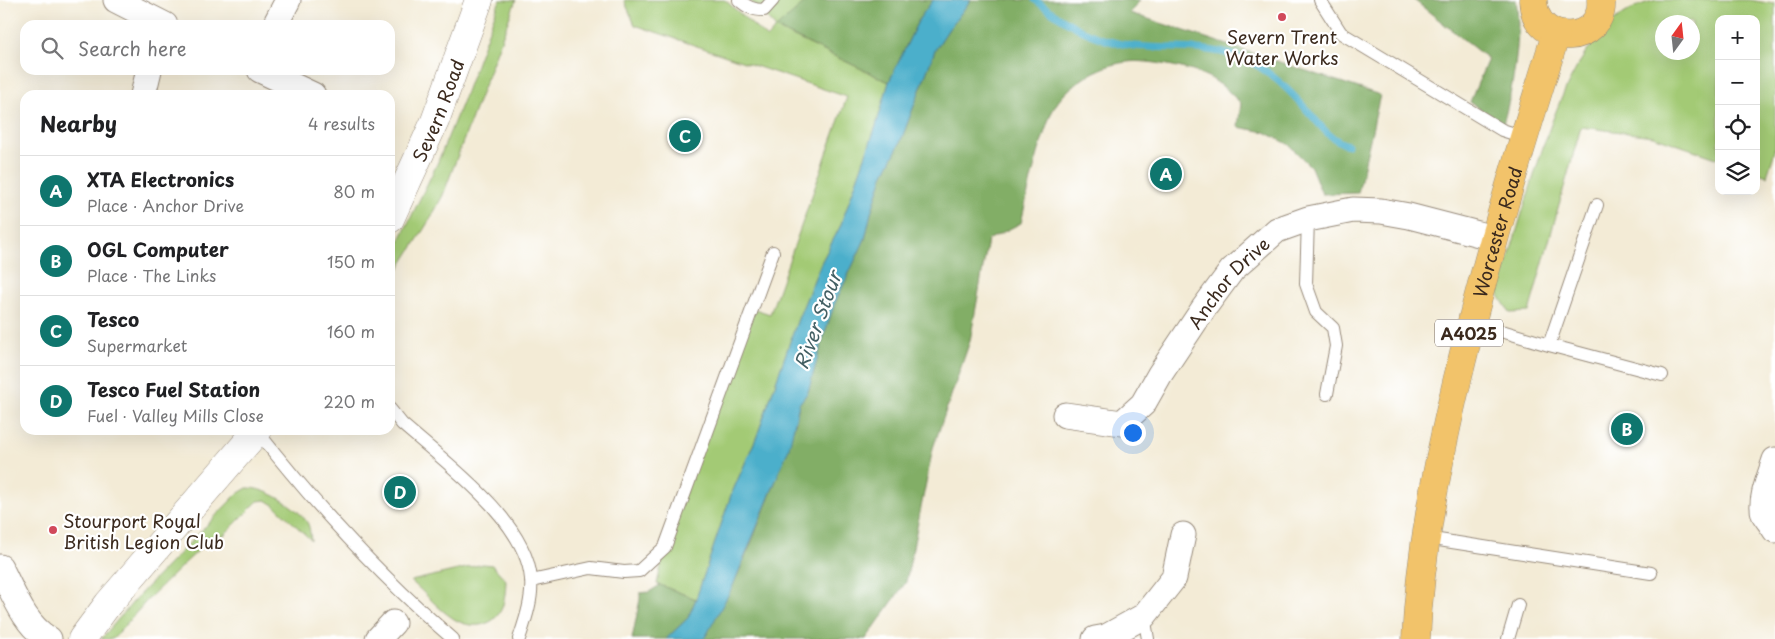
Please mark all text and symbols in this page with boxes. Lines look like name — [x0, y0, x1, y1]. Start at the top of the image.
marker: Severn Trent Water Works — [1276, 11, 1288, 23]
north arrow — [1655, 15, 1700, 60]
map controls — [1715, 15, 1760, 195]
button: + — [1715, 15, 1760, 60]
search box — [20, 20, 395, 75]
place label: Severn Trent Water Works — [1225, 23, 1339, 71]
icon: search — [38, 34, 66, 62]
text: Search here — [78, 34, 187, 62]
street label: Severn Road — [405, 55, 470, 166]
button: − — [1715, 60, 1760, 105]
button: locate — [1715, 105, 1760, 150]
text: Nearby — [40, 107, 117, 139]
text: 4 results — [308, 111, 375, 135]
pin: C — [669, 117, 701, 155]
button: layers — [1715, 150, 1760, 195]
pin: A — [1150, 155, 1182, 193]
street label: Worcester Road — [1465, 163, 1528, 300]
text: XTA Electronics — [87, 165, 234, 193]
text: A — [50, 179, 62, 203]
text: 80 m — [333, 179, 375, 203]
text: Place · Anchor Drive — [87, 193, 244, 217]
street label: Anchor Drive — [1181, 230, 1275, 334]
text: OGL Computer — [87, 235, 229, 263]
text: B — [51, 249, 61, 273]
text: 150 m — [327, 249, 375, 273]
text: Place · The Links — [87, 263, 216, 287]
water label: River Stour — [786, 264, 849, 373]
text: Tesco — [87, 305, 139, 333]
text: C — [50, 319, 62, 343]
text: 160 m — [327, 319, 375, 343]
road number: A4025 — [1435, 319, 1503, 346]
text: Supermarket — [87, 333, 187, 357]
text: Tesco Fuel Station — [87, 375, 260, 403]
text: D — [50, 389, 62, 413]
text: 220 m — [324, 389, 375, 413]
text: Fuel · Valley Mills Close — [87, 403, 264, 427]
pin: B — [1611, 410, 1643, 448]
your location — [1120, 420, 1146, 446]
pin: D — [384, 473, 416, 511]
place label: Stourport Royal British Legion Club — [63, 507, 224, 555]
marker: Stourport Royal British Legion Club — [47, 524, 59, 536]

